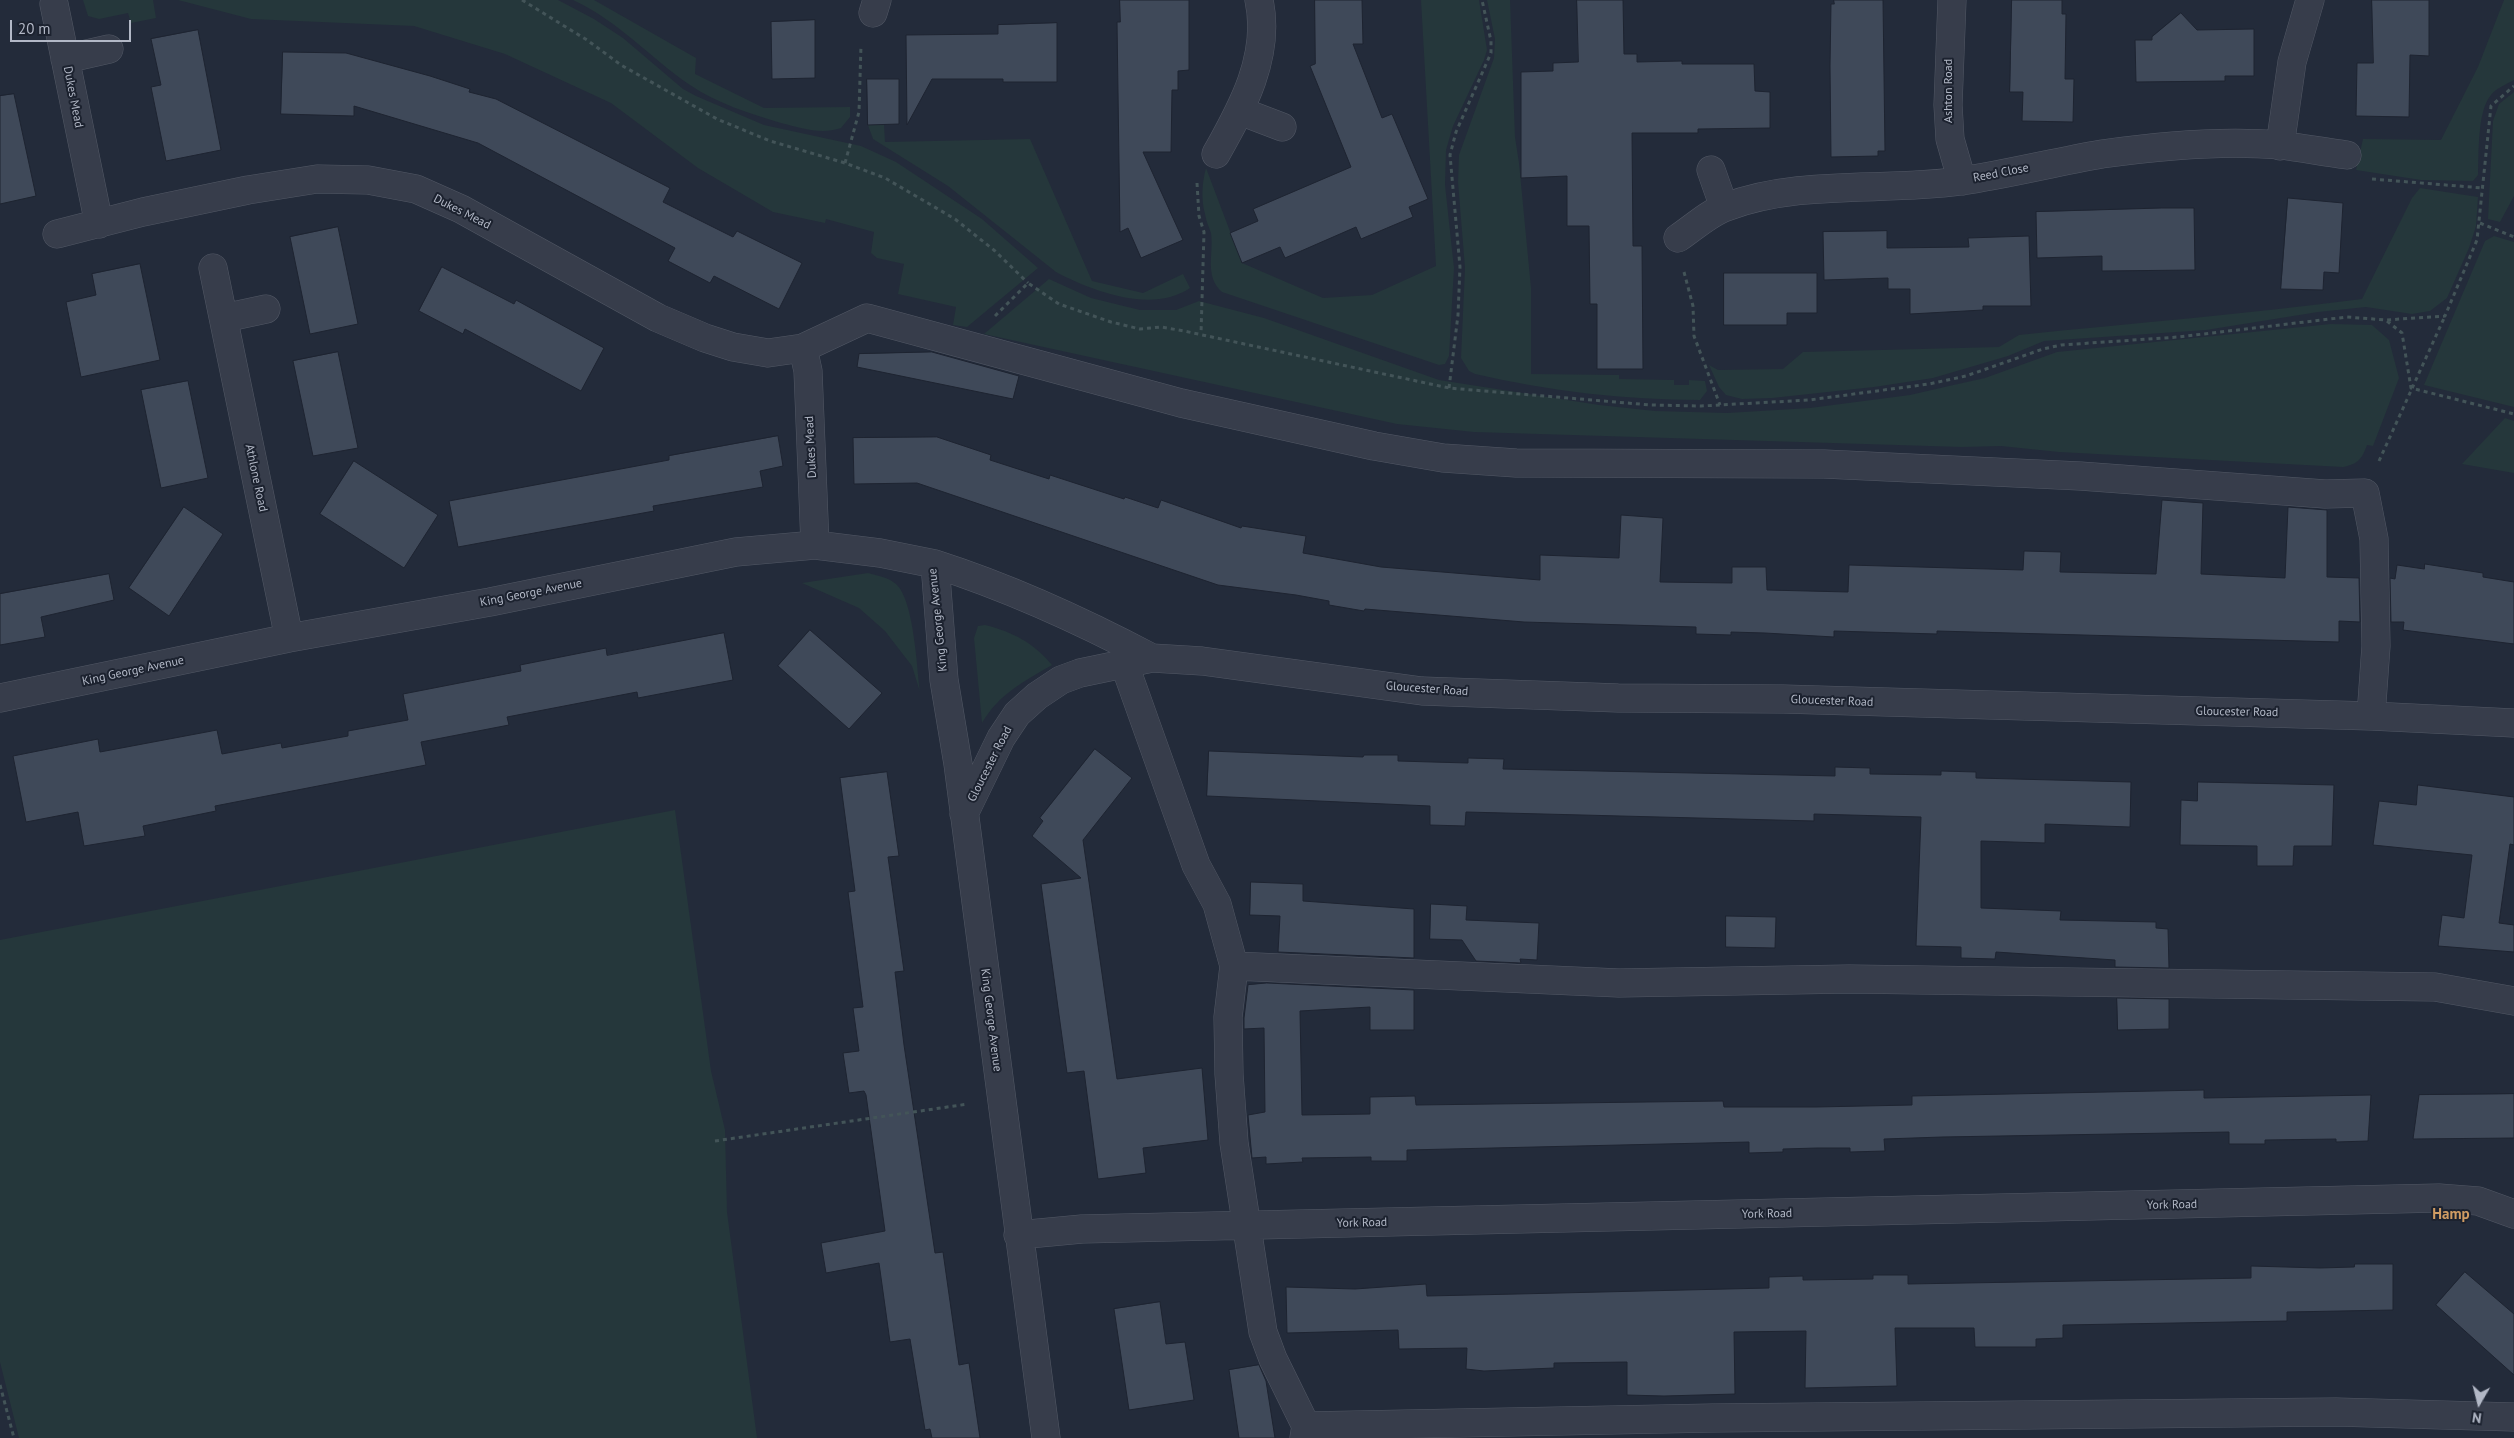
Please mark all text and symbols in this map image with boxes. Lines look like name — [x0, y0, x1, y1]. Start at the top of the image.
scale bar — [12, 10, 134, 42]
text: 20 m — [18, 19, 51, 38]
street label: Ashton Road — [1942, 59, 1956, 123]
street label: Dukes Mead — [60, 65, 86, 129]
street label: Reed Close — [1972, 161, 2030, 185]
street label: Dukes Mead — [431, 191, 493, 233]
street label: Dukes Mead — [802, 416, 820, 478]
street label: Athlone Road — [242, 443, 270, 513]
street label: King George Avenue — [925, 568, 951, 672]
street label: King George Avenue — [479, 576, 583, 610]
street label: King George Avenue — [81, 653, 185, 689]
street label: Gloucester Road — [1385, 679, 1469, 699]
street label: Gloucester Road — [1790, 692, 1874, 710]
street label: Gloucester Road — [2196, 704, 2278, 720]
street label: Gloucester Road — [965, 724, 1015, 804]
street label: King George Avenue — [978, 968, 1004, 1072]
street label: York Road — [2147, 1197, 2197, 1213]
street label: York Road — [1742, 1206, 1792, 1222]
district label: Hamp — [2432, 1206, 2470, 1224]
street label: York Road — [1337, 1215, 1387, 1231]
north arrow — [2454, 1378, 2504, 1428]
text: N — [2471, 1408, 2483, 1427]

